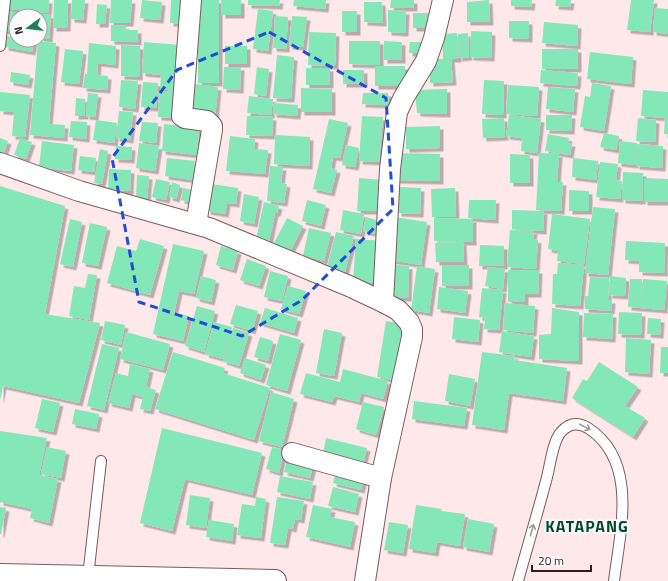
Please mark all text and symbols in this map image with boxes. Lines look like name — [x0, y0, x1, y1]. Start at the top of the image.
north arrow — [8, 8, 48, 48]
text: N — [10, 25, 27, 36]
one-way arrow — [579, 424, 591, 432]
district label: KATAPANG — [545, 514, 629, 538]
one-way arrow — [529, 524, 537, 537]
scale bar — [532, 547, 591, 573]
text: 20 m — [538, 551, 564, 570]

